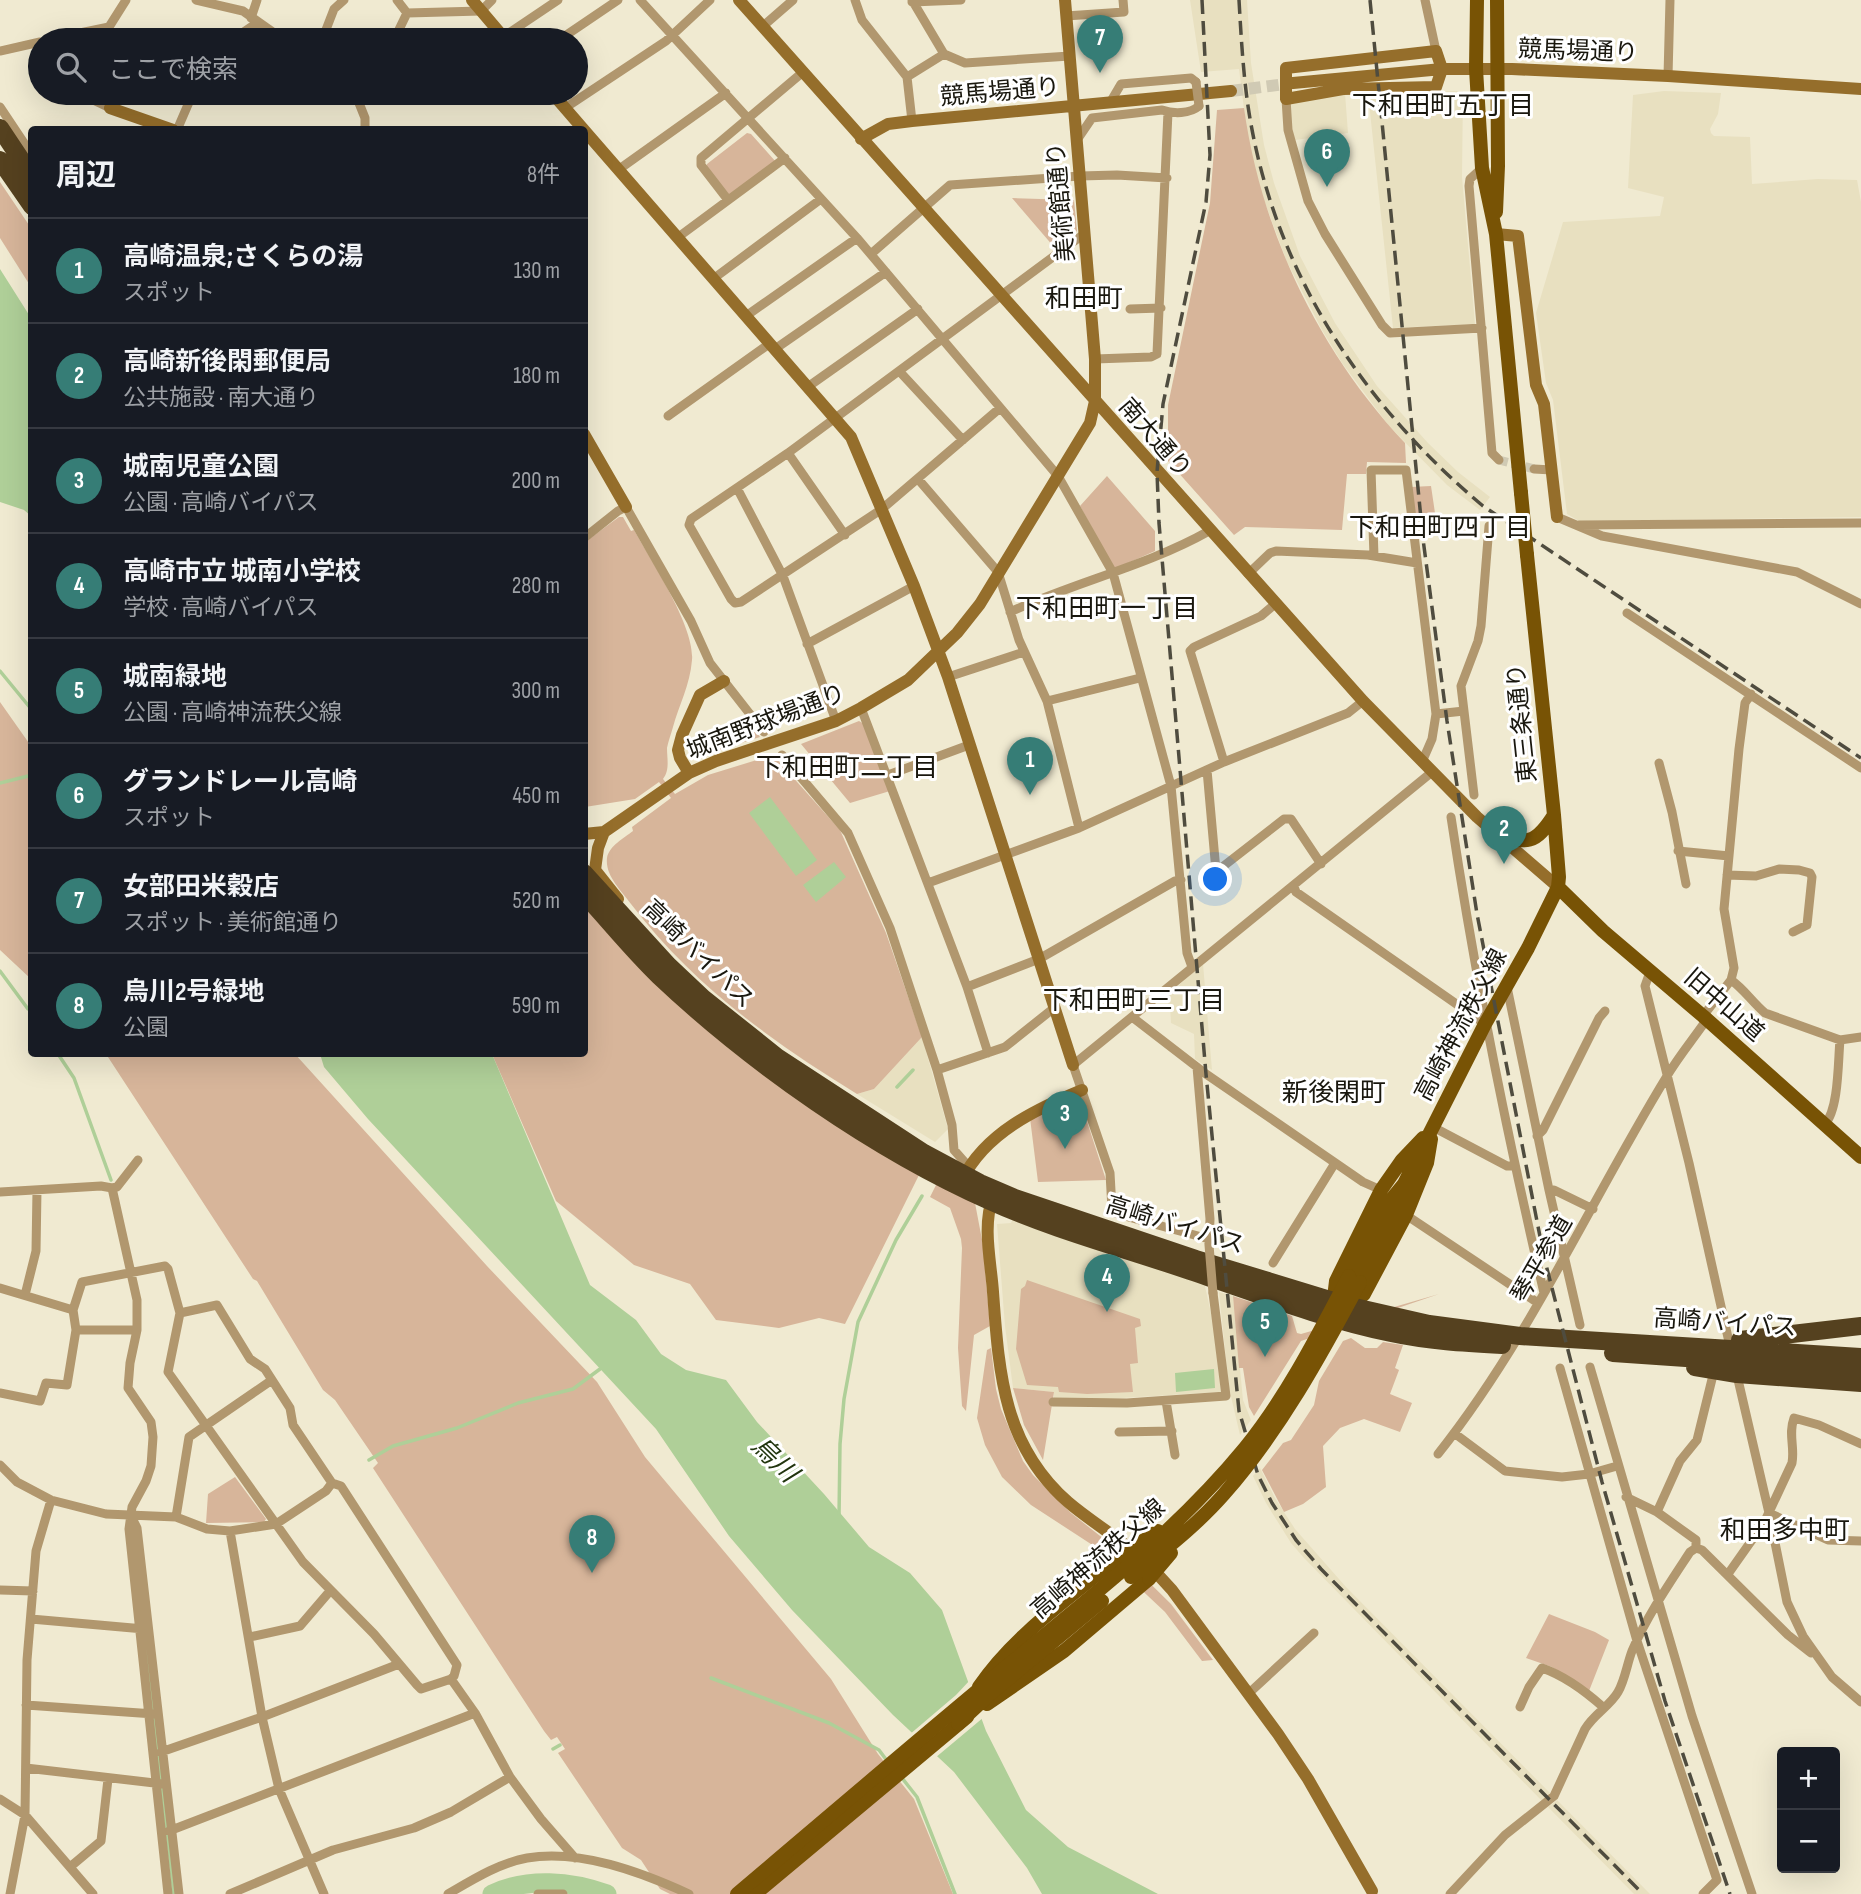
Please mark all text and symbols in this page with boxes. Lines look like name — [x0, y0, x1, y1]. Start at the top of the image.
pin: 7 — [1077, 15, 1123, 73]
search box — [28, 28, 588, 105]
street label: 競馬場通り — [1518, 34, 1638, 68]
icon: search — [52, 48, 90, 86]
text: ここで検索 — [108, 55, 238, 86]
street label: 競馬場通り — [939, 72, 1061, 112]
district label: 下和田町五丁目 — [1352, 91, 1534, 122]
pin: 6 — [1304, 129, 1350, 187]
street label: 美術館通り — [1041, 141, 1081, 263]
text: 周辺 — [56, 158, 116, 194]
text: 8件 — [527, 161, 560, 189]
text: 高崎温泉;さくらの湯 — [123, 242, 363, 273]
text: 1 — [74, 257, 84, 285]
text: 130 m — [514, 257, 560, 285]
text: スポット — [123, 279, 215, 307]
district label: 和田町 — [1045, 284, 1123, 315]
text: 高崎新後閑郵便局 — [123, 347, 331, 378]
text: 2 — [74, 362, 84, 390]
text: 180 m — [513, 362, 560, 390]
text: 公共施設 · 南大通り — [123, 384, 319, 412]
street label: 南大通り — [1113, 392, 1197, 484]
text: 城南児童公園 — [123, 452, 279, 483]
text: 3 — [74, 467, 84, 495]
text: 200 m — [512, 467, 560, 495]
text: 公園 · 高崎バイパス — [123, 489, 318, 517]
district label: 下和田町四丁目 — [1349, 513, 1531, 544]
text: 高崎市立 城南小学校 — [123, 557, 361, 588]
text: 4 — [74, 572, 84, 600]
text: 280 m — [512, 572, 560, 600]
text: 学校 · 高崎バイパス — [123, 594, 318, 622]
district label: 下和田町一丁目 — [1016, 594, 1198, 625]
text: 城南緑地 — [123, 662, 227, 693]
street label: 東三条通り — [1501, 662, 1543, 784]
text: 5 — [74, 677, 84, 705]
text: 300 m — [511, 677, 560, 705]
street label: 城南野球場通り — [682, 678, 850, 766]
text: 公園 · 高崎神流秩父線 — [123, 699, 342, 727]
pin: 1 — [1007, 737, 1053, 795]
district label: 下和田町二丁目 — [756, 753, 938, 784]
text: グランドレール高崎 — [123, 767, 357, 798]
text: 6 — [74, 782, 84, 810]
text: 450 m — [512, 782, 560, 810]
text: スポット — [123, 804, 215, 832]
pin: 2 — [1481, 806, 1527, 864]
your location — [1198, 862, 1232, 896]
text: 女部田米穀店 — [123, 872, 279, 903]
text: 7 — [74, 887, 84, 915]
text: 520 m — [513, 887, 560, 915]
street label: 高崎バイパス — [636, 894, 760, 1014]
text: スポット · 美術館通り — [123, 909, 342, 937]
street label: 高崎神流秩父線 — [1409, 944, 1513, 1106]
street label: 旧中山道 — [1678, 963, 1770, 1047]
text: 烏川2号緑地 — [123, 977, 264, 1008]
district label: 下和田町三丁目 — [1043, 986, 1225, 1017]
text: 8 — [74, 992, 84, 1020]
text: 590 m — [512, 992, 560, 1020]
text: 公園 — [123, 1014, 169, 1042]
district label: 新後閑町 — [1282, 1078, 1386, 1109]
pin: 3 — [1042, 1091, 1088, 1149]
street label: 高崎バイパス — [1102, 1190, 1248, 1260]
street label: 琴平参道 — [1505, 1210, 1579, 1308]
pin: 4 — [1084, 1254, 1130, 1312]
pin: 5 — [1242, 1299, 1288, 1357]
street label: 高崎バイパス — [1652, 1304, 1798, 1342]
water label: 烏川 — [745, 1431, 806, 1491]
street label: 高崎神流秩父線 — [1025, 1493, 1171, 1625]
pin: 8 — [569, 1515, 615, 1573]
district label: 和田多中町 — [1720, 1516, 1850, 1547]
map controls — [1777, 1747, 1840, 1873]
button: + — [1777, 1747, 1840, 1810]
button: − — [1777, 1810, 1840, 1873]

